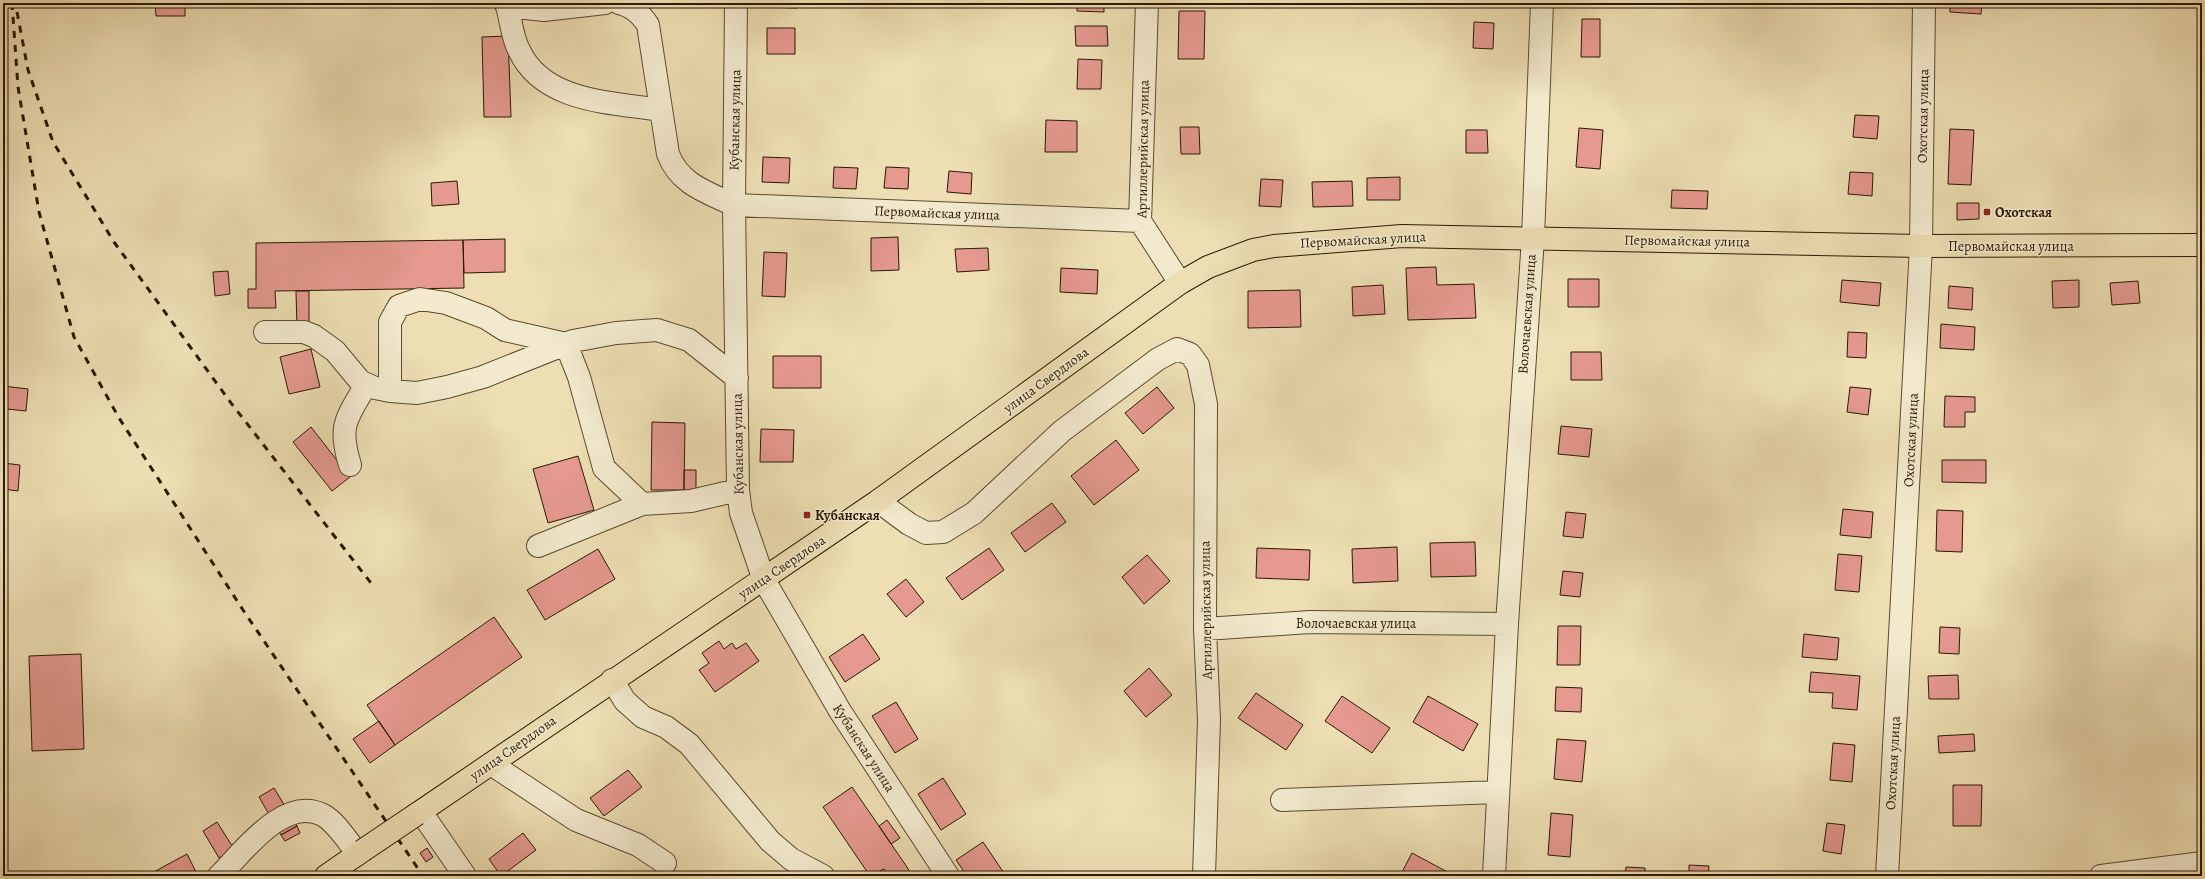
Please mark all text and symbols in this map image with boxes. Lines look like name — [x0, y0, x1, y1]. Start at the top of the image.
street label: Охотская улица — [1913, 68, 1933, 163]
street label: Кубанская улица — [725, 69, 745, 171]
street label: Артиллерийская улица — [1132, 79, 1154, 219]
street label: Первомайская улица — [874, 201, 1001, 225]
place label: Охотская — [1995, 203, 2052, 222]
marker: Охотская — [1982, 207, 1992, 217]
street label: Первомайская улица — [1300, 227, 1427, 253]
street label: Первомайская улица — [1624, 230, 1751, 252]
street label: Первомайская улица — [1948, 237, 2075, 256]
street label: Волочаевская улица — [1513, 253, 1541, 375]
street label: улица Свердлова — [999, 342, 1093, 418]
street label: Охотская улица — [1899, 392, 1923, 488]
street label: Кубанская улица — [728, 393, 748, 495]
place label: Кубанская — [815, 506, 880, 525]
marker: Кубанская — [802, 510, 812, 520]
street label: улица Свердлова — [734, 530, 830, 604]
street label: Артиллерийская улица — [1195, 540, 1217, 680]
street label: Волочаевская улица — [1296, 614, 1417, 633]
street label: Кубанская улица — [828, 700, 900, 796]
street label: улица Свердлова — [465, 711, 560, 785]
street label: Охотская улица — [1881, 715, 1905, 811]

